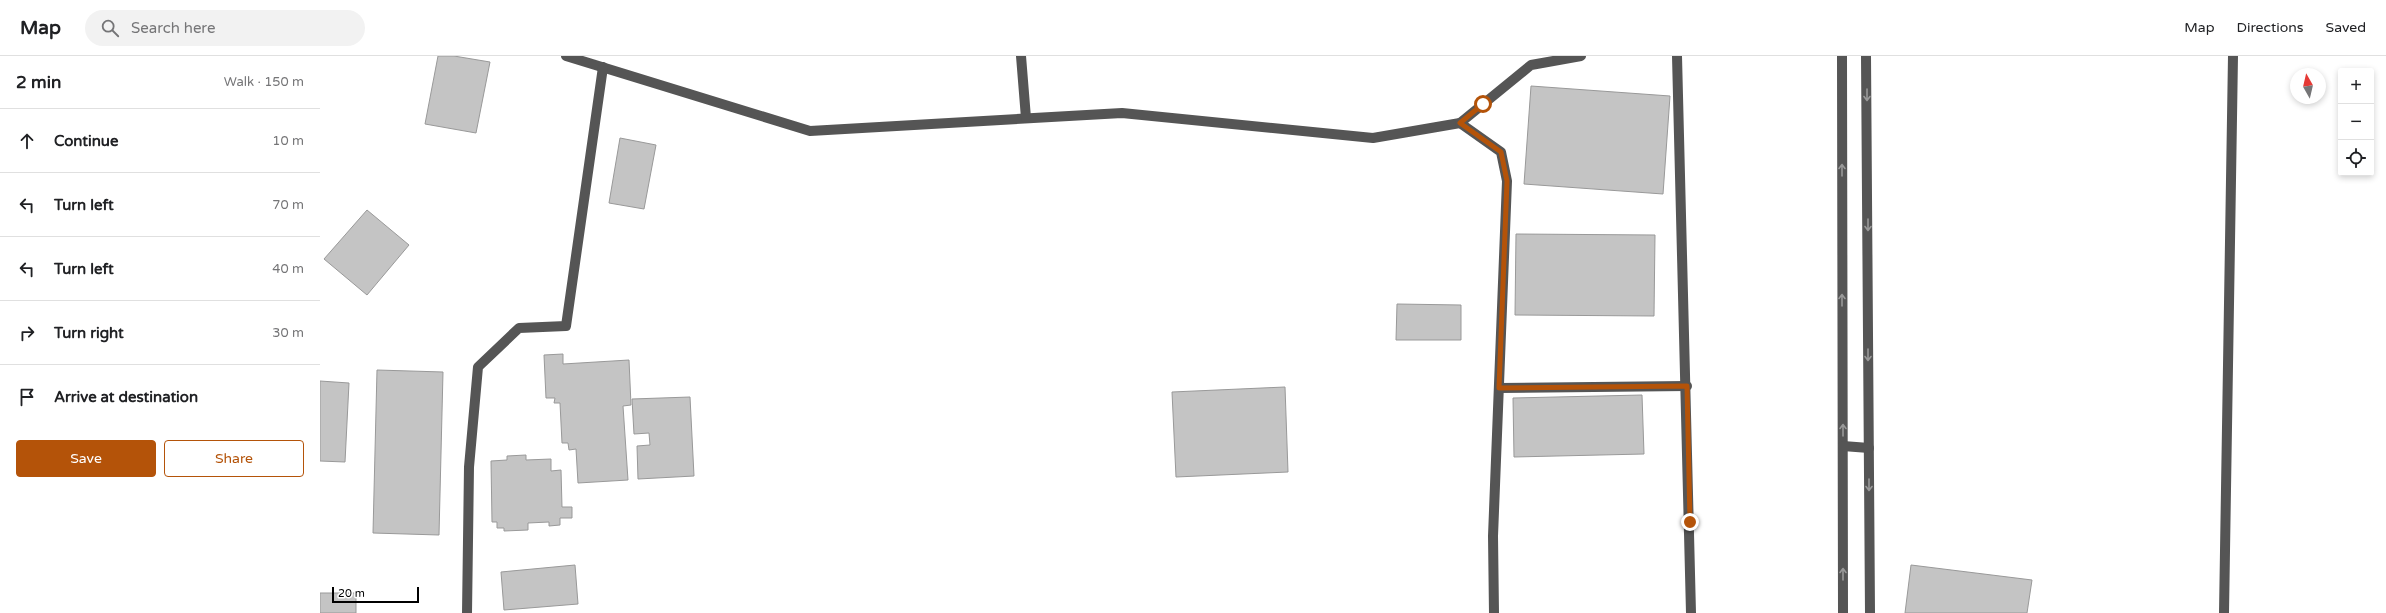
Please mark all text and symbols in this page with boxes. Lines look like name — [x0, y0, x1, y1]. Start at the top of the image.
search box — [85, 10, 365, 46]
text: Map — [20, 17, 61, 39]
icon: search — [99, 17, 121, 39]
text: Search here — [131, 19, 215, 37]
text: Map — [2184, 19, 2215, 36]
text: Directions — [2237, 19, 2304, 36]
text: Saved — [2326, 19, 2366, 36]
north arrow — [2290, 68, 2326, 104]
map controls — [2338, 68, 2374, 176]
button: + — [2338, 68, 2374, 104]
text: 2 min — [16, 72, 61, 93]
text: Walk · 150 m — [224, 74, 304, 90]
one-way arrow — [1863, 88, 1871, 101]
route start — [1474, 95, 1492, 113]
button: − — [2338, 104, 2374, 140]
icon: ahead — [16, 130, 38, 152]
text: Continue — [54, 132, 118, 150]
text: 10 m — [272, 133, 304, 149]
button: locate — [2338, 140, 2374, 176]
one-way arrow — [1838, 164, 1846, 177]
icon: left — [16, 194, 38, 216]
text: Turn left — [54, 196, 114, 214]
text: 70 m — [272, 197, 304, 213]
one-way arrow — [1864, 218, 1871, 231]
icon: left — [16, 258, 38, 280]
text: Turn left — [54, 260, 114, 278]
text: 40 m — [272, 261, 304, 277]
one-way arrow — [1838, 294, 1846, 307]
icon: right — [16, 322, 38, 344]
text: Turn right — [54, 324, 124, 342]
text: 30 m — [272, 325, 304, 341]
one-way arrow — [1864, 348, 1872, 361]
icon: arrive — [16, 386, 38, 408]
text: Arrive at destination — [54, 388, 198, 406]
one-way arrow — [1839, 424, 1847, 437]
button: Save — [16, 440, 156, 477]
button: Share — [164, 440, 304, 477]
one-way arrow — [1865, 478, 1873, 491]
route end — [1681, 513, 1699, 531]
one-way arrow — [1839, 568, 1847, 581]
scale bar — [332, 585, 419, 604]
text: 20 m — [338, 587, 365, 600]

